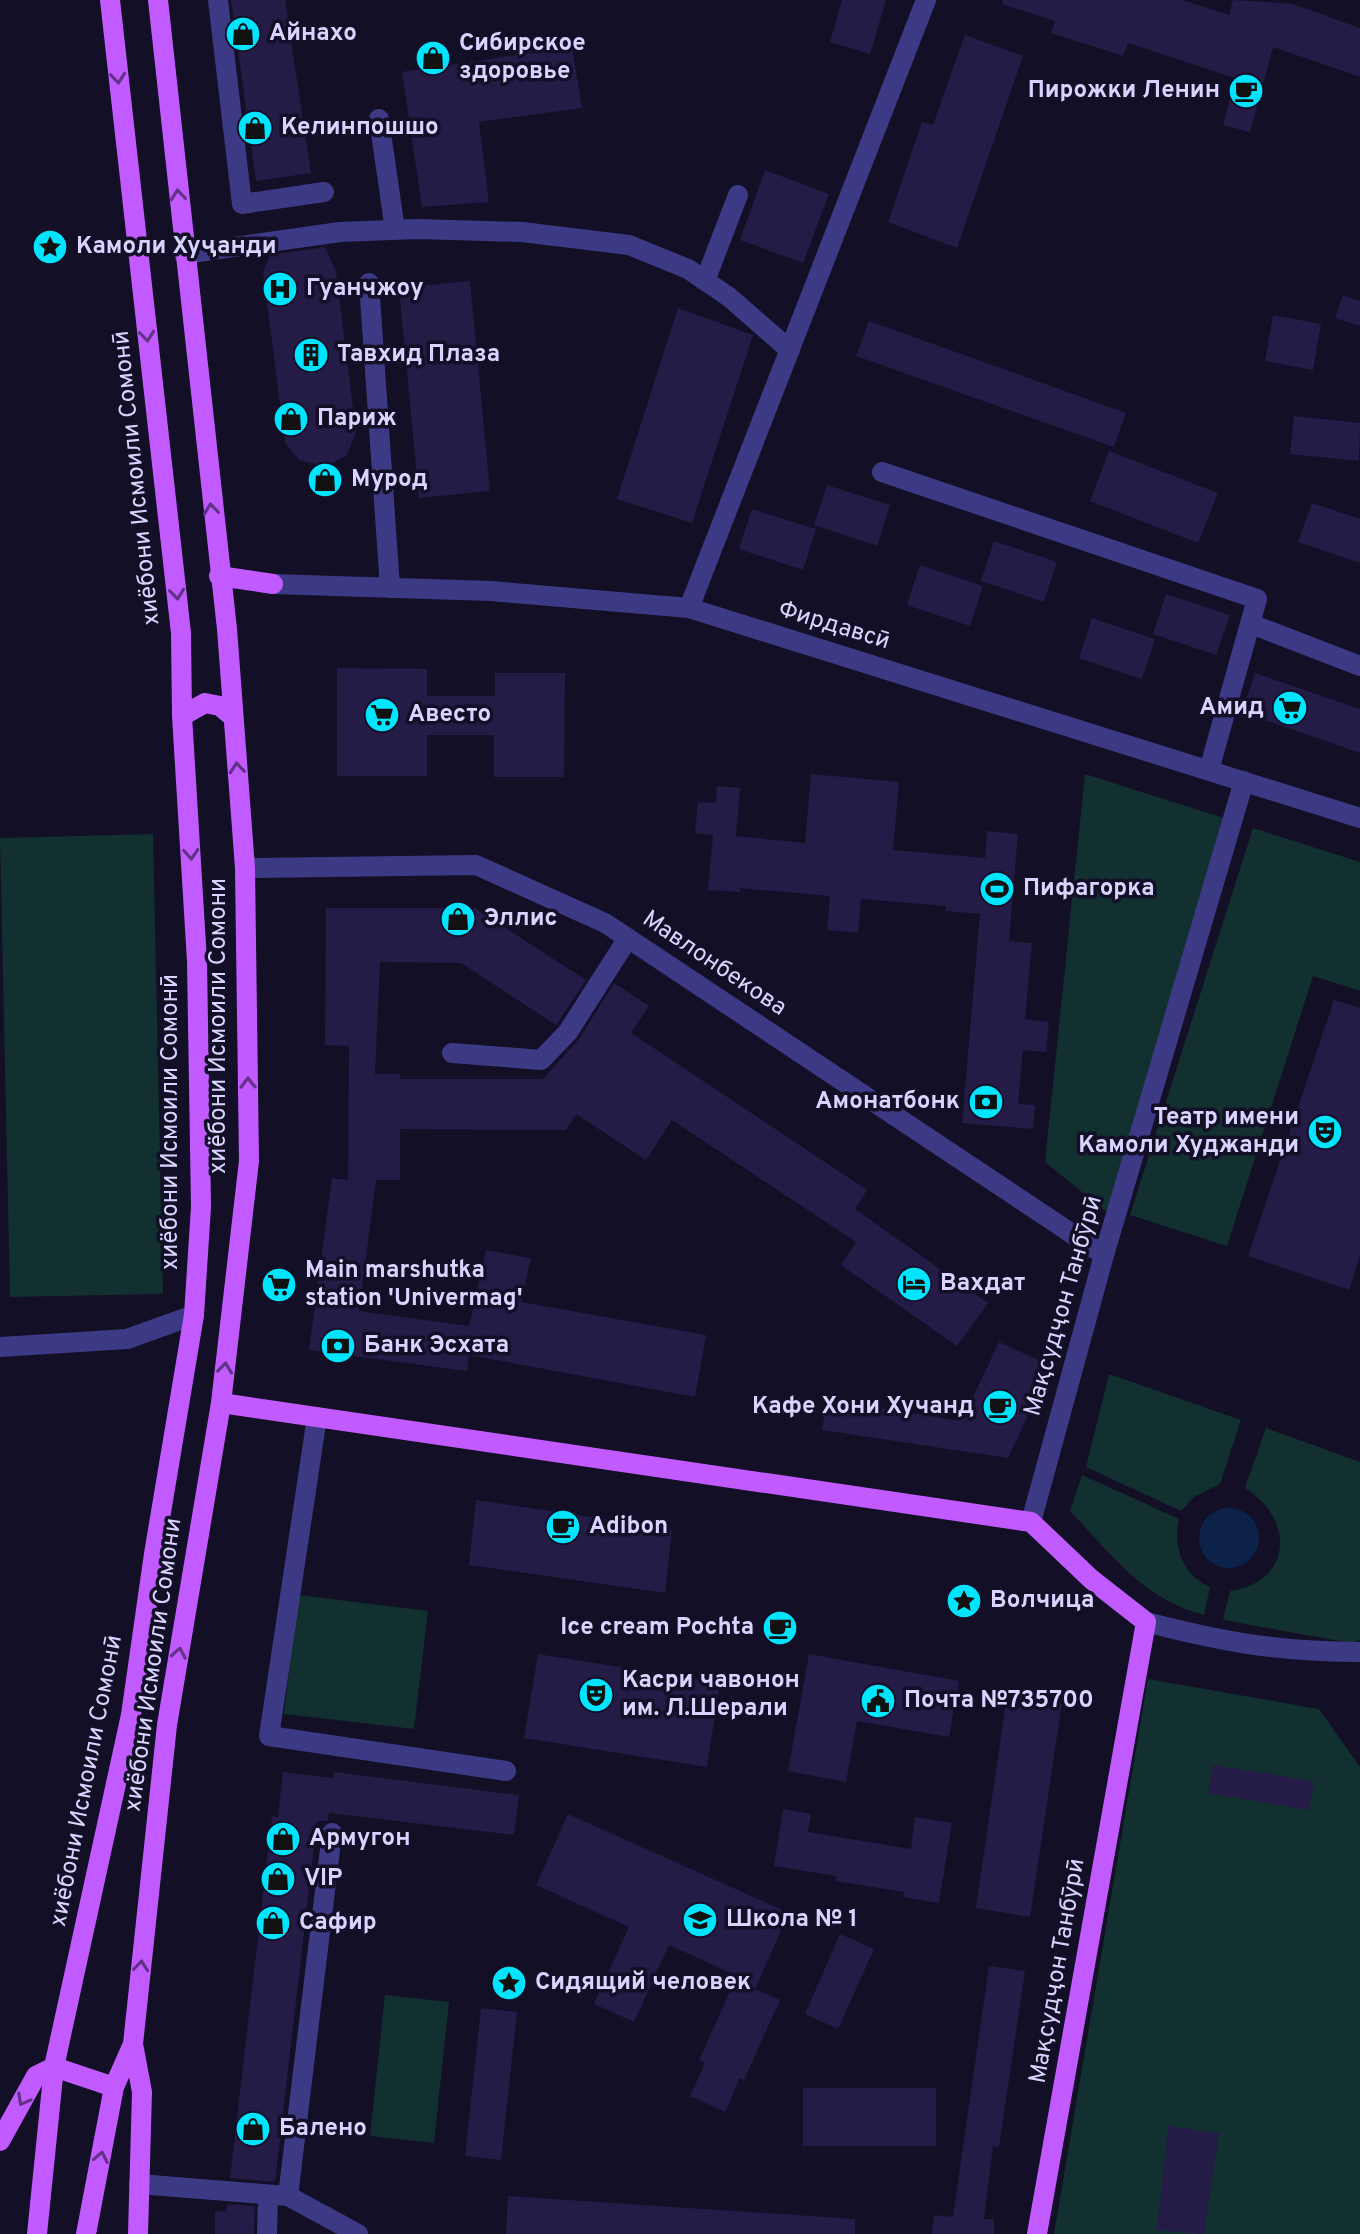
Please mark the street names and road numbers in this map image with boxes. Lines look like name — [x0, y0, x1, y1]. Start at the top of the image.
street label: хиёбони Исмоили Сомонӣ — [107, 329, 167, 627]
street label: Фирдавсӣ — [775, 595, 893, 657]
street label: хиёбони Исмоили Сомони — [204, 878, 234, 1174]
street label: Мавлонбекова — [636, 905, 792, 1023]
street label: хиёбони Исмоили Сомонӣ — [156, 974, 186, 1270]
street label: Мақсудҷон Танбӯрӣ — [1018, 1192, 1110, 1420]
street label: хиёбони Исмоили Сомони — [119, 1516, 189, 1814]
street label: хиёбони Исмоили Сомонӣ — [44, 1633, 130, 1929]
street label: Мақсудҷон Танбӯрӣ — [1023, 1856, 1093, 2086]

